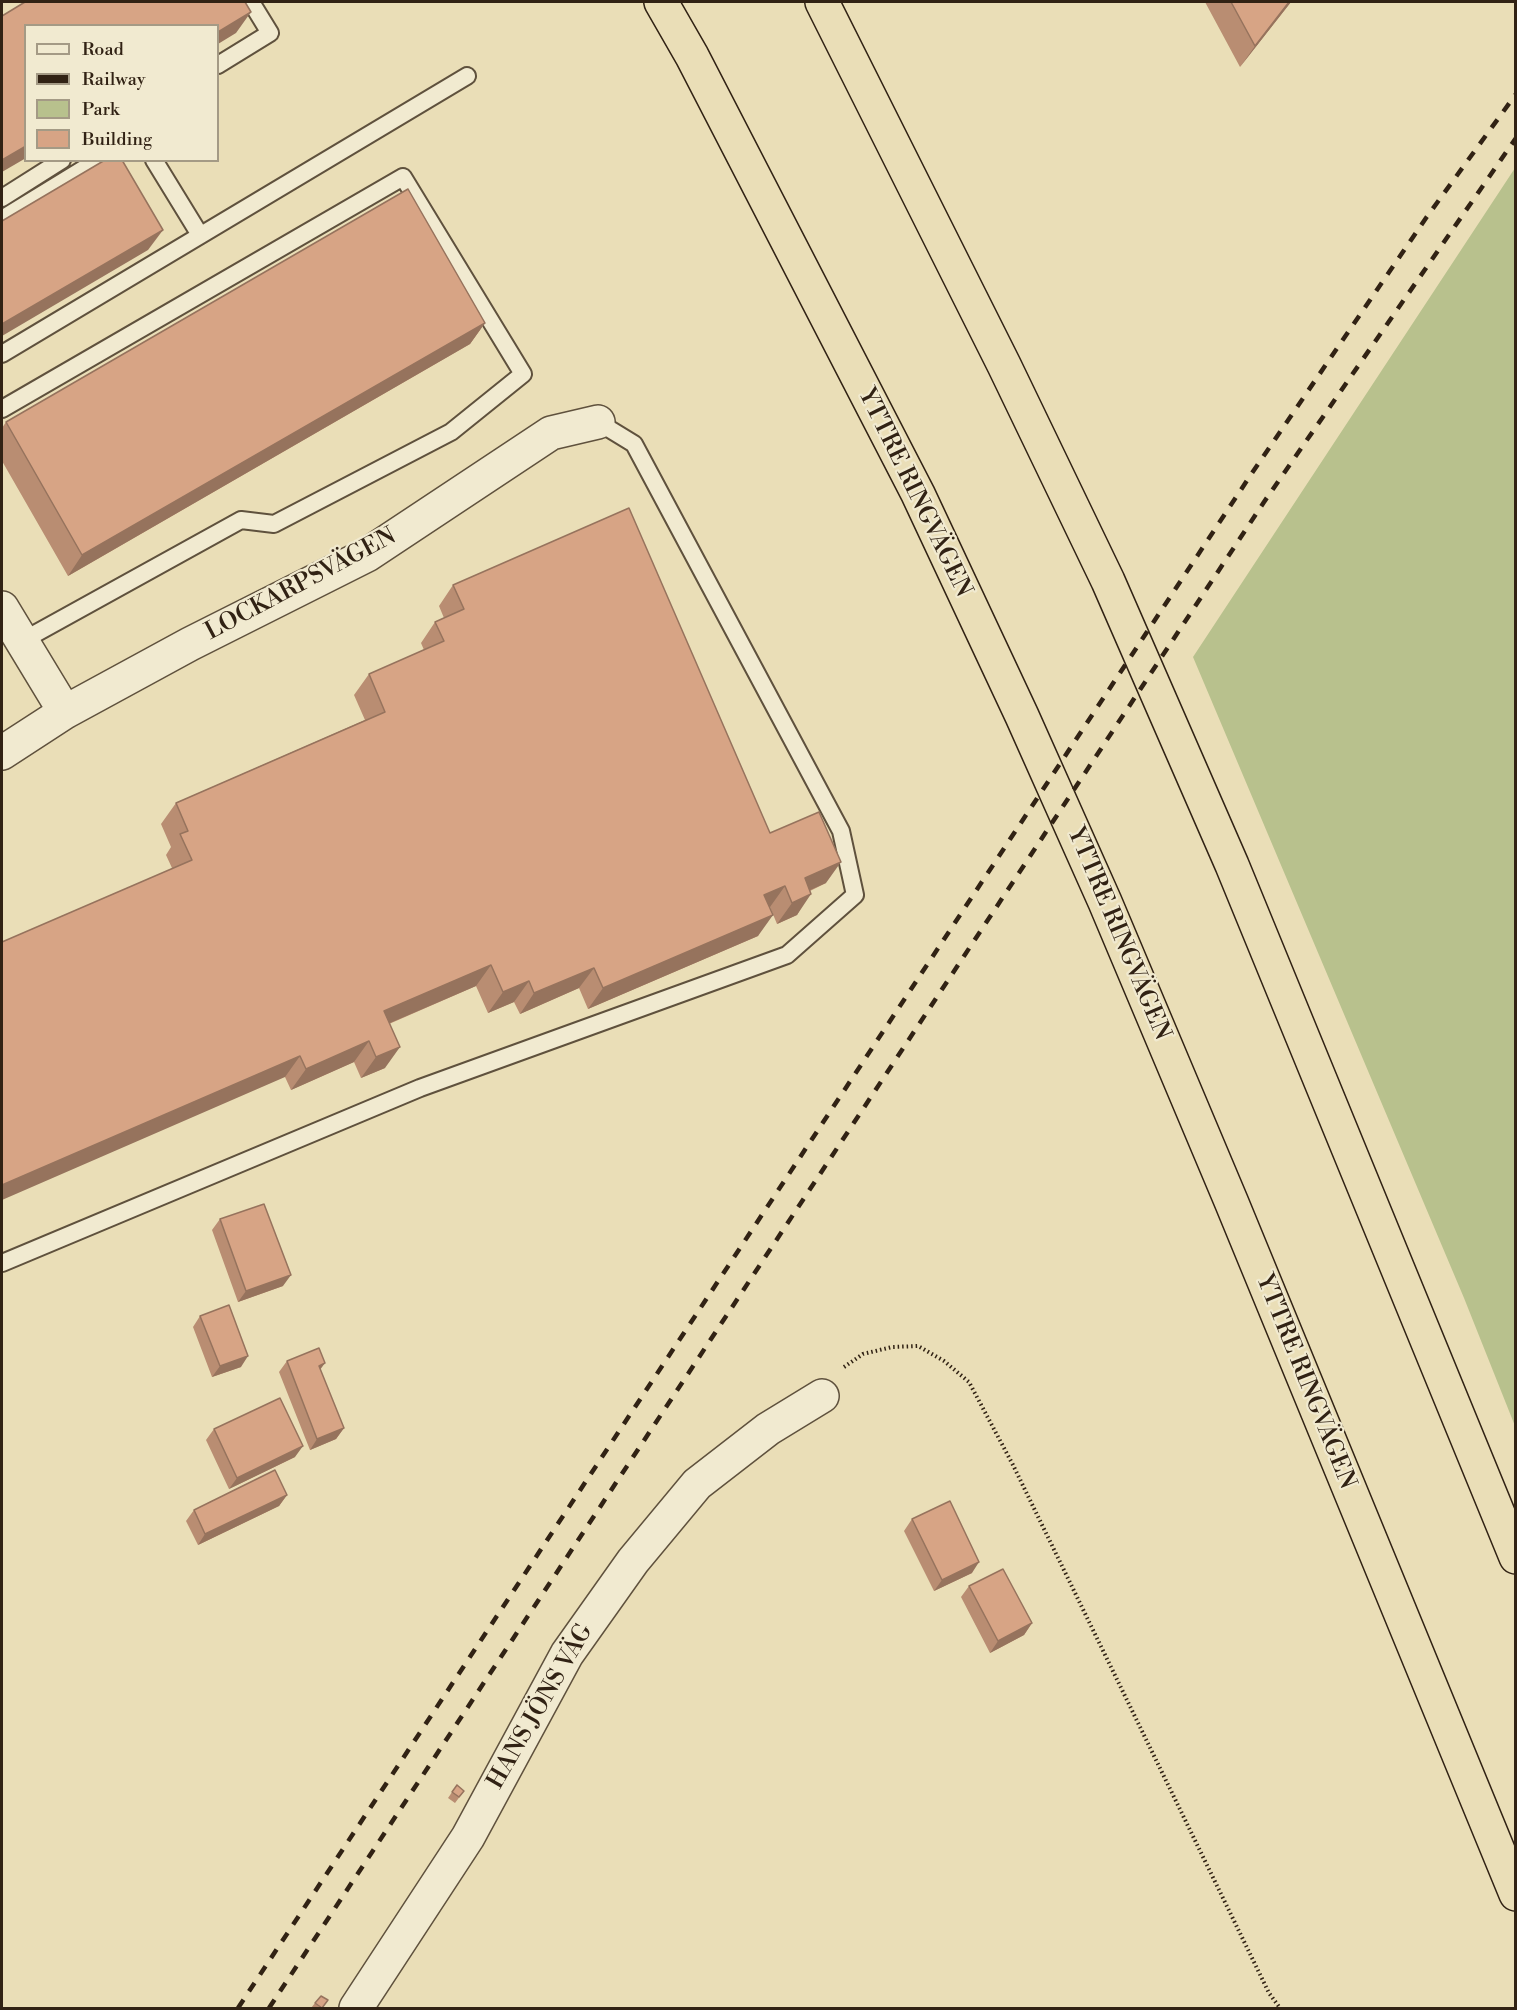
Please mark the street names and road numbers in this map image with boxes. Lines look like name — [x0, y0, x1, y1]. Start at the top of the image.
street label: YTTRE RINGVÄGEN — [851, 384, 977, 602]
street label: LOCKARPSVÄGEN — [201, 523, 401, 647]
street label: YTTRE RINGVÄGEN — [1060, 823, 1176, 1045]
street label: YTTRE RINGVÄGEN — [1249, 1271, 1361, 1493]
street label: HANS JÖNS VÄG — [482, 1619, 600, 1795]

